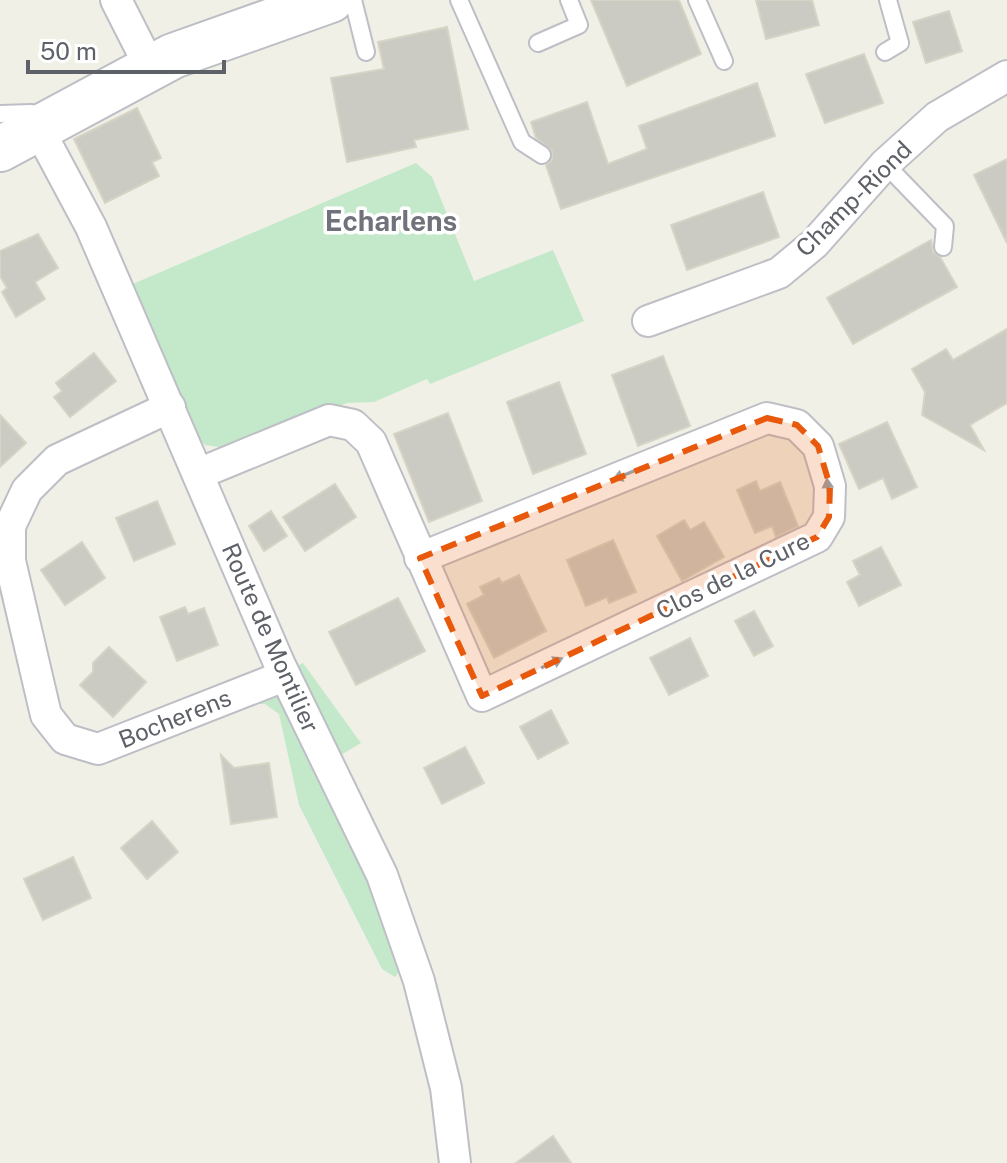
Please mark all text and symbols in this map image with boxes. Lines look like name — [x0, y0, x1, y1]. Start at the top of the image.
scale bar — [28, 24, 224, 74]
text: 50 m — [40, 37, 97, 65]
street label: Champ-Riond — [790, 135, 917, 262]
district label: Echarlens — [325, 204, 457, 237]
one-way arrow — [612, 468, 636, 481]
one-way arrow — [821, 477, 834, 502]
street label: Clos de la Cure — [651, 526, 814, 624]
street label: Route de Montilier — [217, 539, 325, 737]
one-way arrow — [540, 656, 564, 670]
street label: Bocherens — [114, 683, 235, 753]

